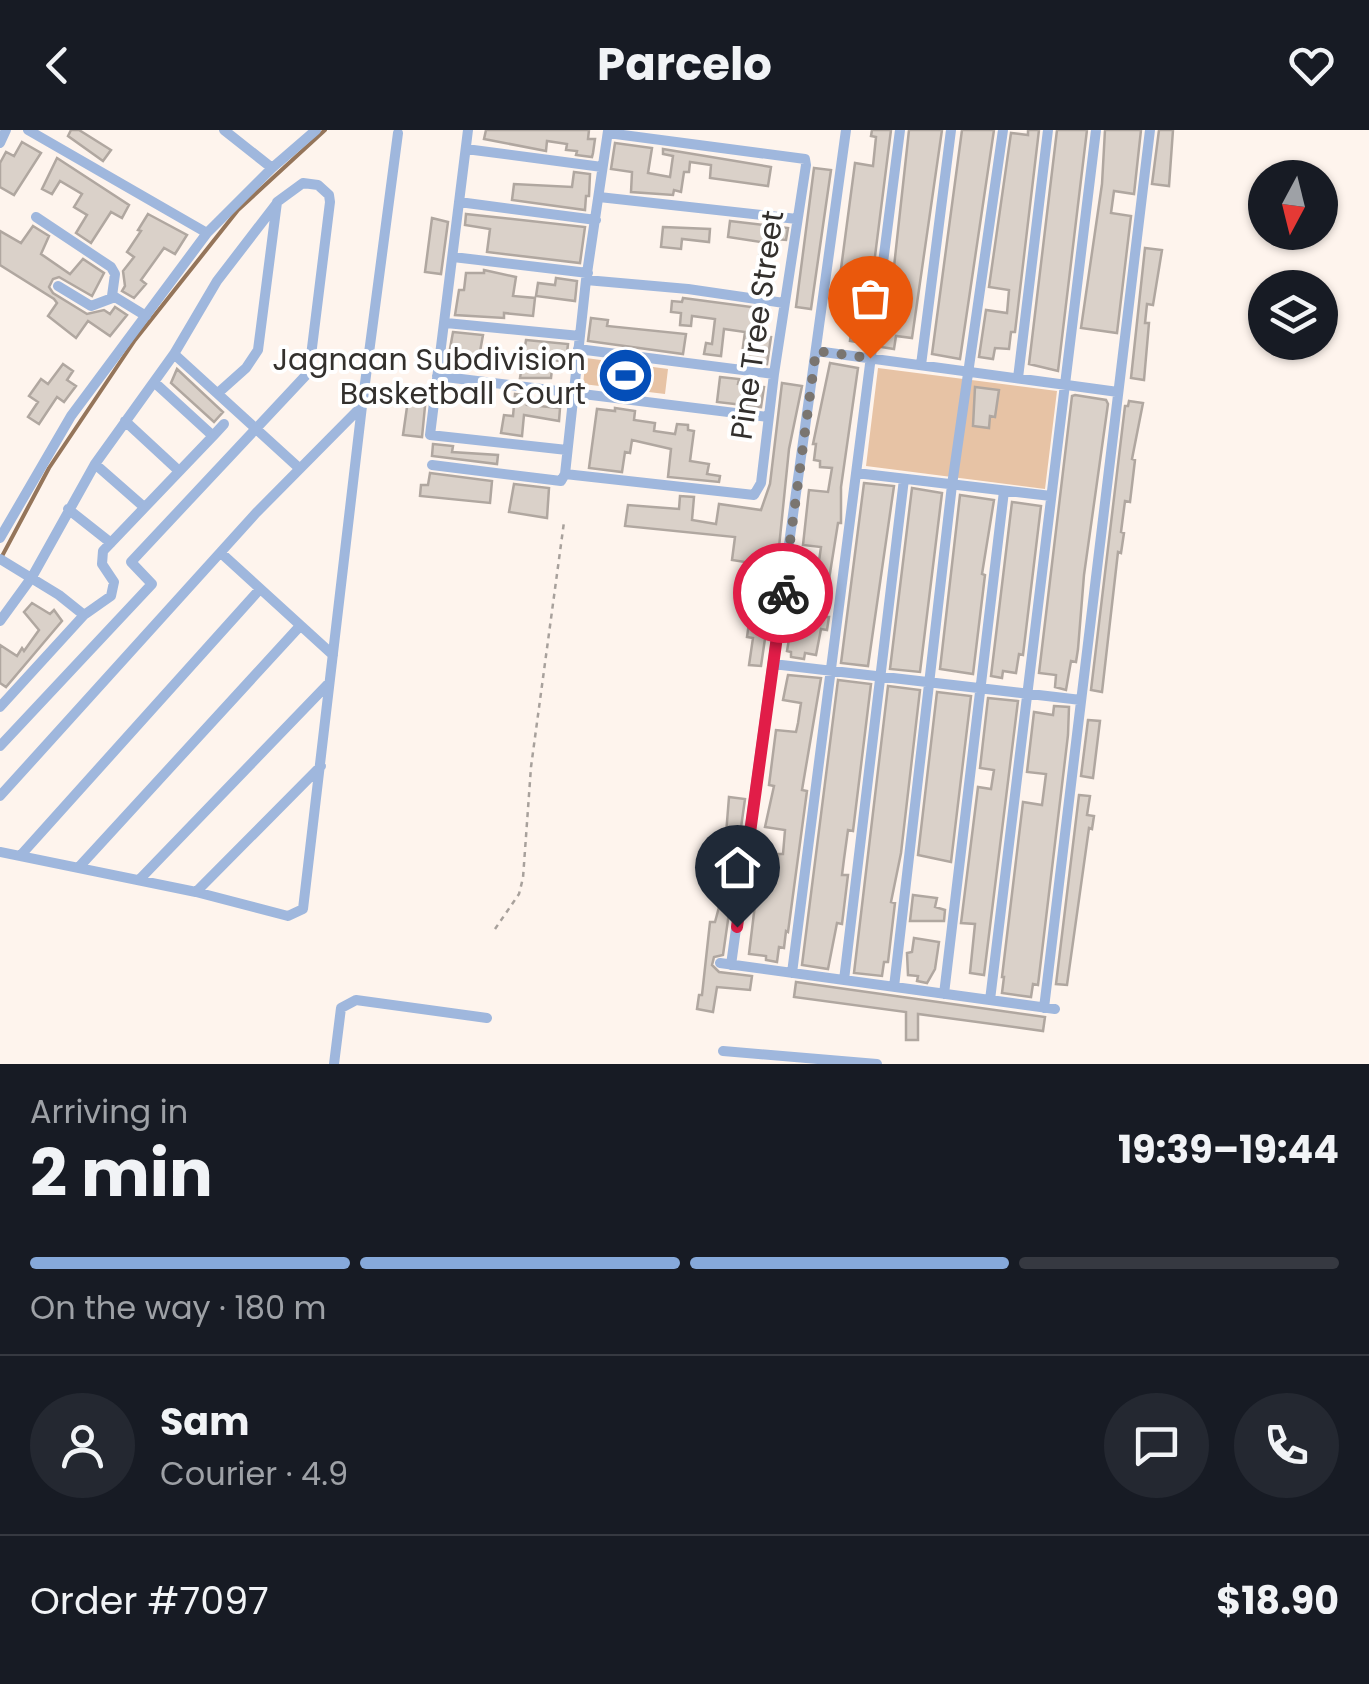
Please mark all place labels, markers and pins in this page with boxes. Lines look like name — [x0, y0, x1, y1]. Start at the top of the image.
pin — [828, 256, 913, 359]
place label: Jagnaan Subdivision Basketball Court — [272, 338, 586, 415]
sports icon: Jagnaan Subdivision Basketball Court — [595, 346, 655, 406]
pin — [695, 825, 780, 928]

